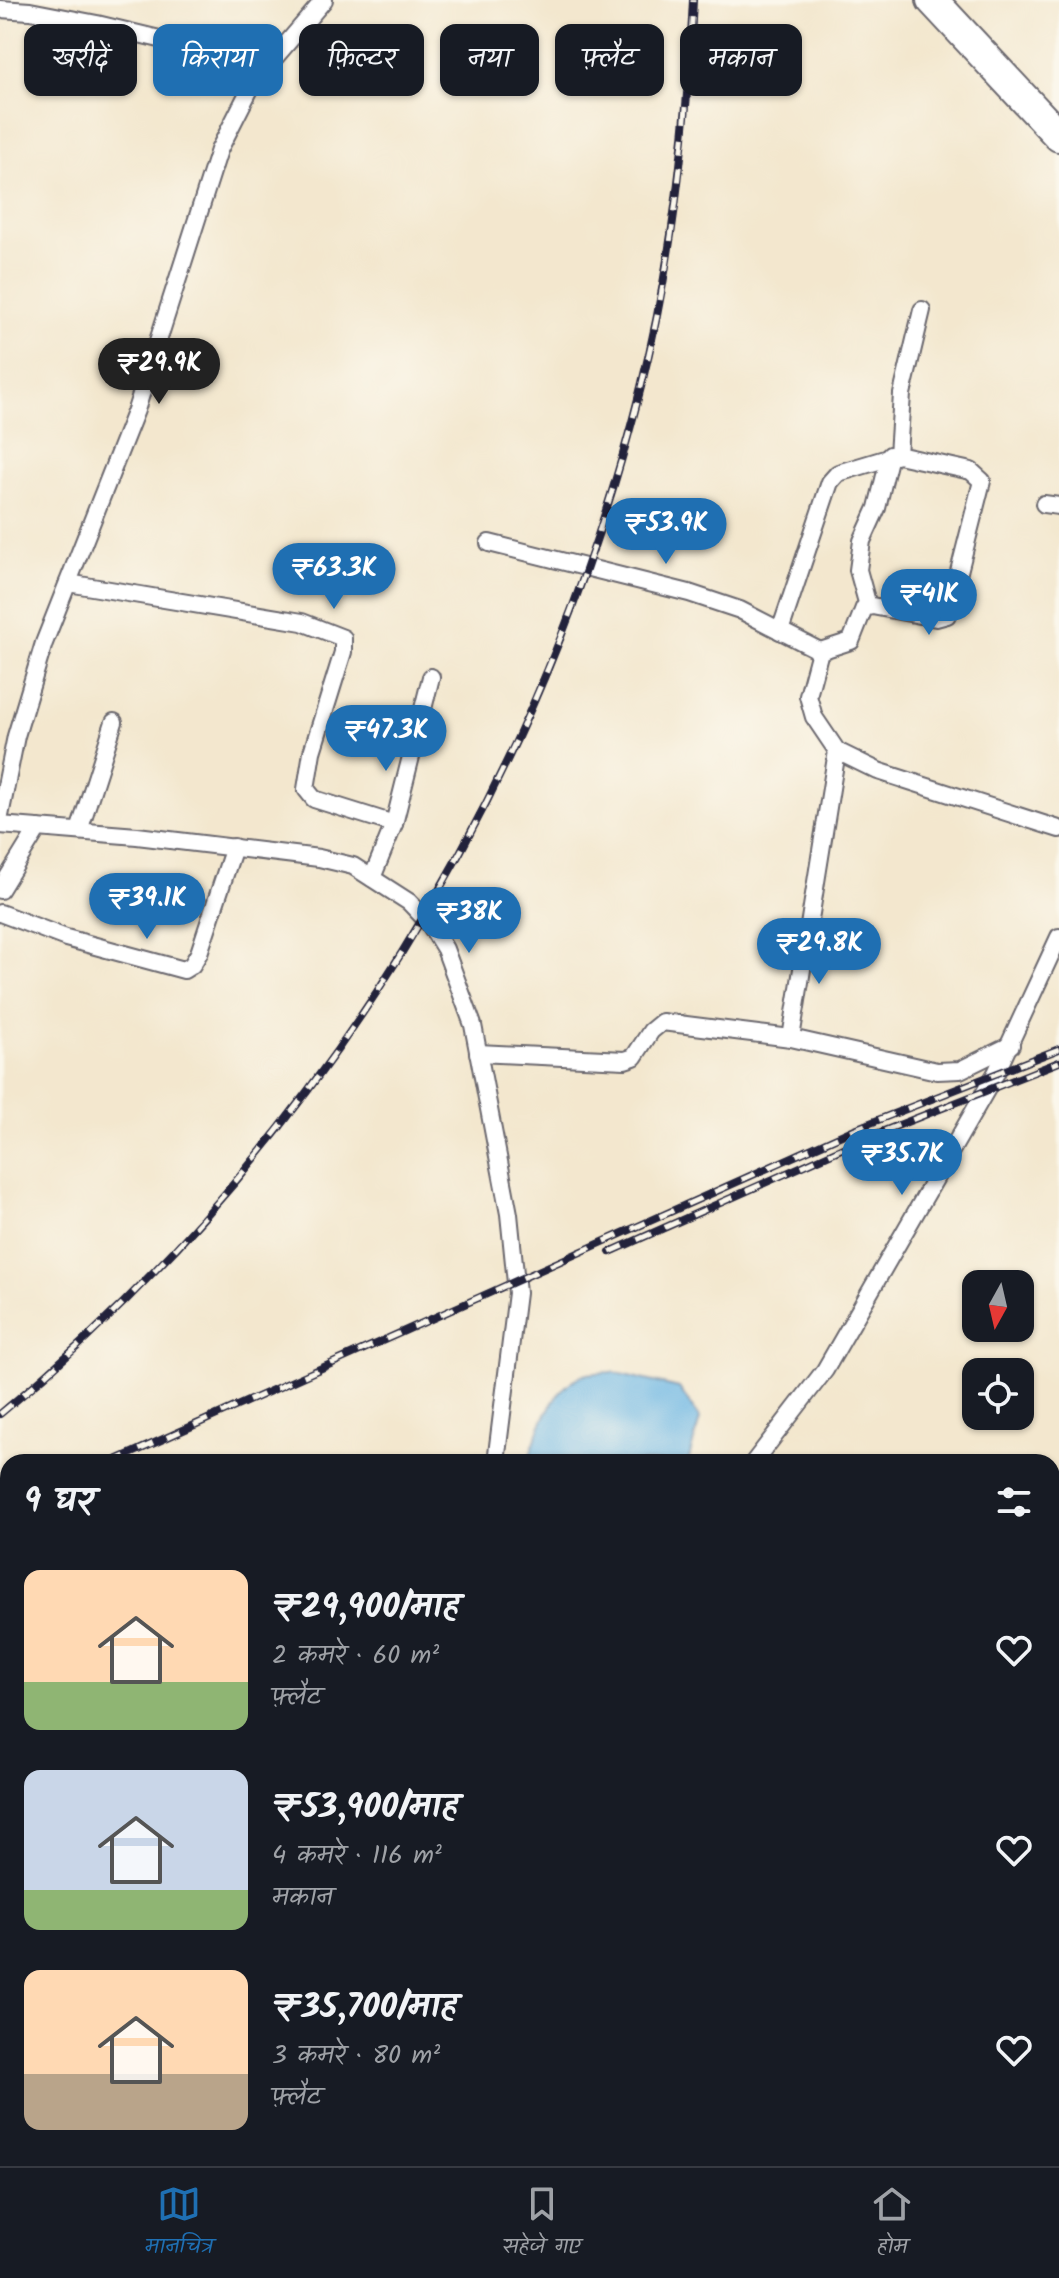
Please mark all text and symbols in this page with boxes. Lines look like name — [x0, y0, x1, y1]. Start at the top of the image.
chip: खरीदें — [24, 24, 137, 96]
chip: किराया — [153, 24, 283, 96]
chip: फ़िल्टर — [299, 24, 424, 96]
chip: नया — [440, 24, 539, 96]
chip: फ़्लैट — [555, 24, 664, 96]
chip: मकान — [680, 24, 802, 96]
pin: ₹29.9K — [94, 338, 224, 406]
text: ₹29.9K — [116, 343, 202, 385]
pin: ₹53.9K — [601, 498, 731, 566]
text: ₹53.9K — [624, 503, 708, 545]
pin: ₹63.3K — [269, 543, 399, 611]
text: ₹63.3K — [291, 548, 377, 590]
pin: ₹41K — [882, 569, 976, 637]
text: ₹41K — [899, 574, 959, 616]
pin: ₹47.3K — [321, 705, 451, 773]
text: ₹47.3K — [343, 710, 429, 752]
pin: ₹39.1K — [82, 873, 212, 941]
text: ₹39.1K — [107, 878, 187, 920]
pin: ₹38K — [422, 887, 516, 955]
text: ₹38K — [435, 892, 503, 934]
pin: ₹29.8K — [754, 918, 884, 986]
text: ₹29.8K — [775, 923, 863, 965]
pin: ₹35.7K — [837, 1129, 967, 1197]
text: ₹35.7K — [860, 1134, 944, 1176]
north arrow — [962, 1270, 1034, 1342]
map controls — [962, 1270, 1034, 1430]
button: locate — [962, 1358, 1034, 1430]
text: 9 घर — [24, 1475, 94, 1529]
icon: filters — [992, 1480, 1036, 1524]
text: ₹29,900/माह — [272, 1581, 459, 1635]
icon: home — [88, 1602, 184, 1698]
icon: heart — [992, 1628, 1036, 1672]
text: 2 कमरे · 60 m² — [272, 1635, 439, 1677]
text: फ़्लैट — [272, 1677, 322, 1719]
text: ₹53,900/माह — [272, 1781, 458, 1835]
icon: home — [88, 1802, 184, 1898]
icon: heart — [992, 1828, 1036, 1872]
text: 4 कमरे · 116 m² — [272, 1835, 442, 1877]
text: मकान — [272, 1877, 333, 1919]
text: ₹35,700/माह — [272, 1981, 456, 2035]
icon: home — [88, 2002, 184, 2098]
icon: heart — [992, 2028, 1036, 2072]
text: 3 कमरे · 80 m² — [272, 2035, 440, 2077]
text: फ़्लैट — [272, 2077, 322, 2119]
tab: मानचित्र — [145, 2182, 213, 2265]
tab: सहेजे गए — [502, 2182, 581, 2265]
tab: होम — [870, 2182, 914, 2265]

